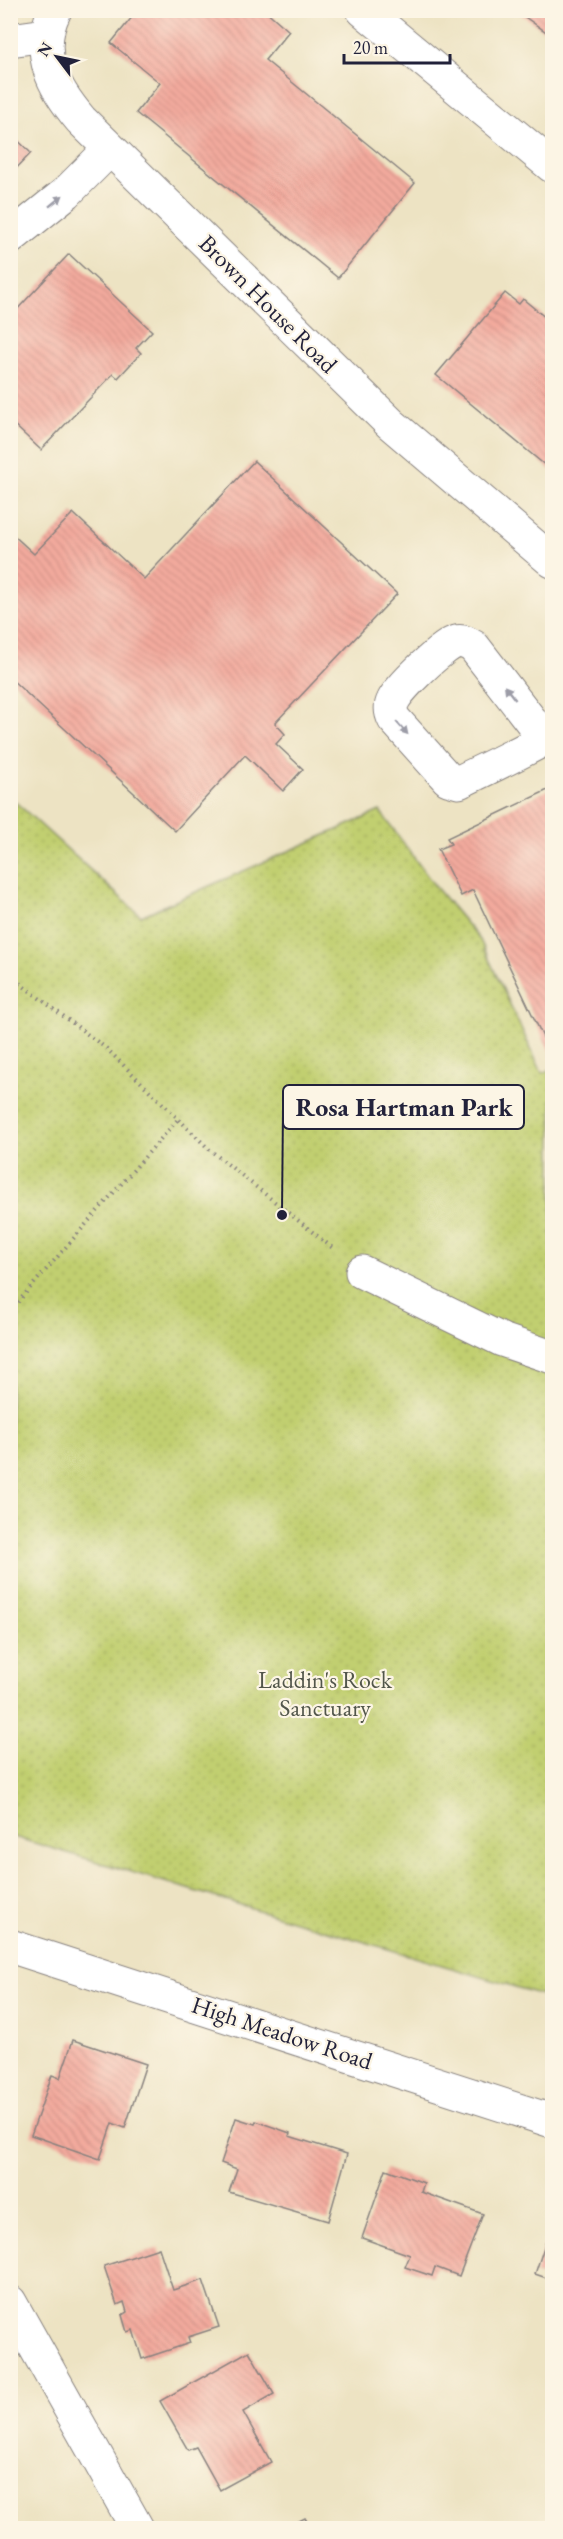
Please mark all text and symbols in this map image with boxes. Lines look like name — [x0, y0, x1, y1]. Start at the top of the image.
north arrow — [27, 27, 87, 87]
scale bar — [344, 27, 450, 65]
text: 20 m — [353, 36, 388, 59]
text: N — [32, 38, 57, 60]
one-way arrow — [48, 194, 64, 207]
street label: Brown House Road — [192, 228, 345, 380]
one-way arrow — [503, 685, 516, 701]
one-way arrow — [395, 720, 408, 735]
callout: Rosa Hartman Park — [283, 1085, 524, 1129]
text: Rosa Hartman Park — [295, 1090, 513, 1124]
park label: Laddin's Rock Sanctuary — [258, 1664, 393, 1723]
street label: High Meadow Road — [188, 1989, 377, 2077]

